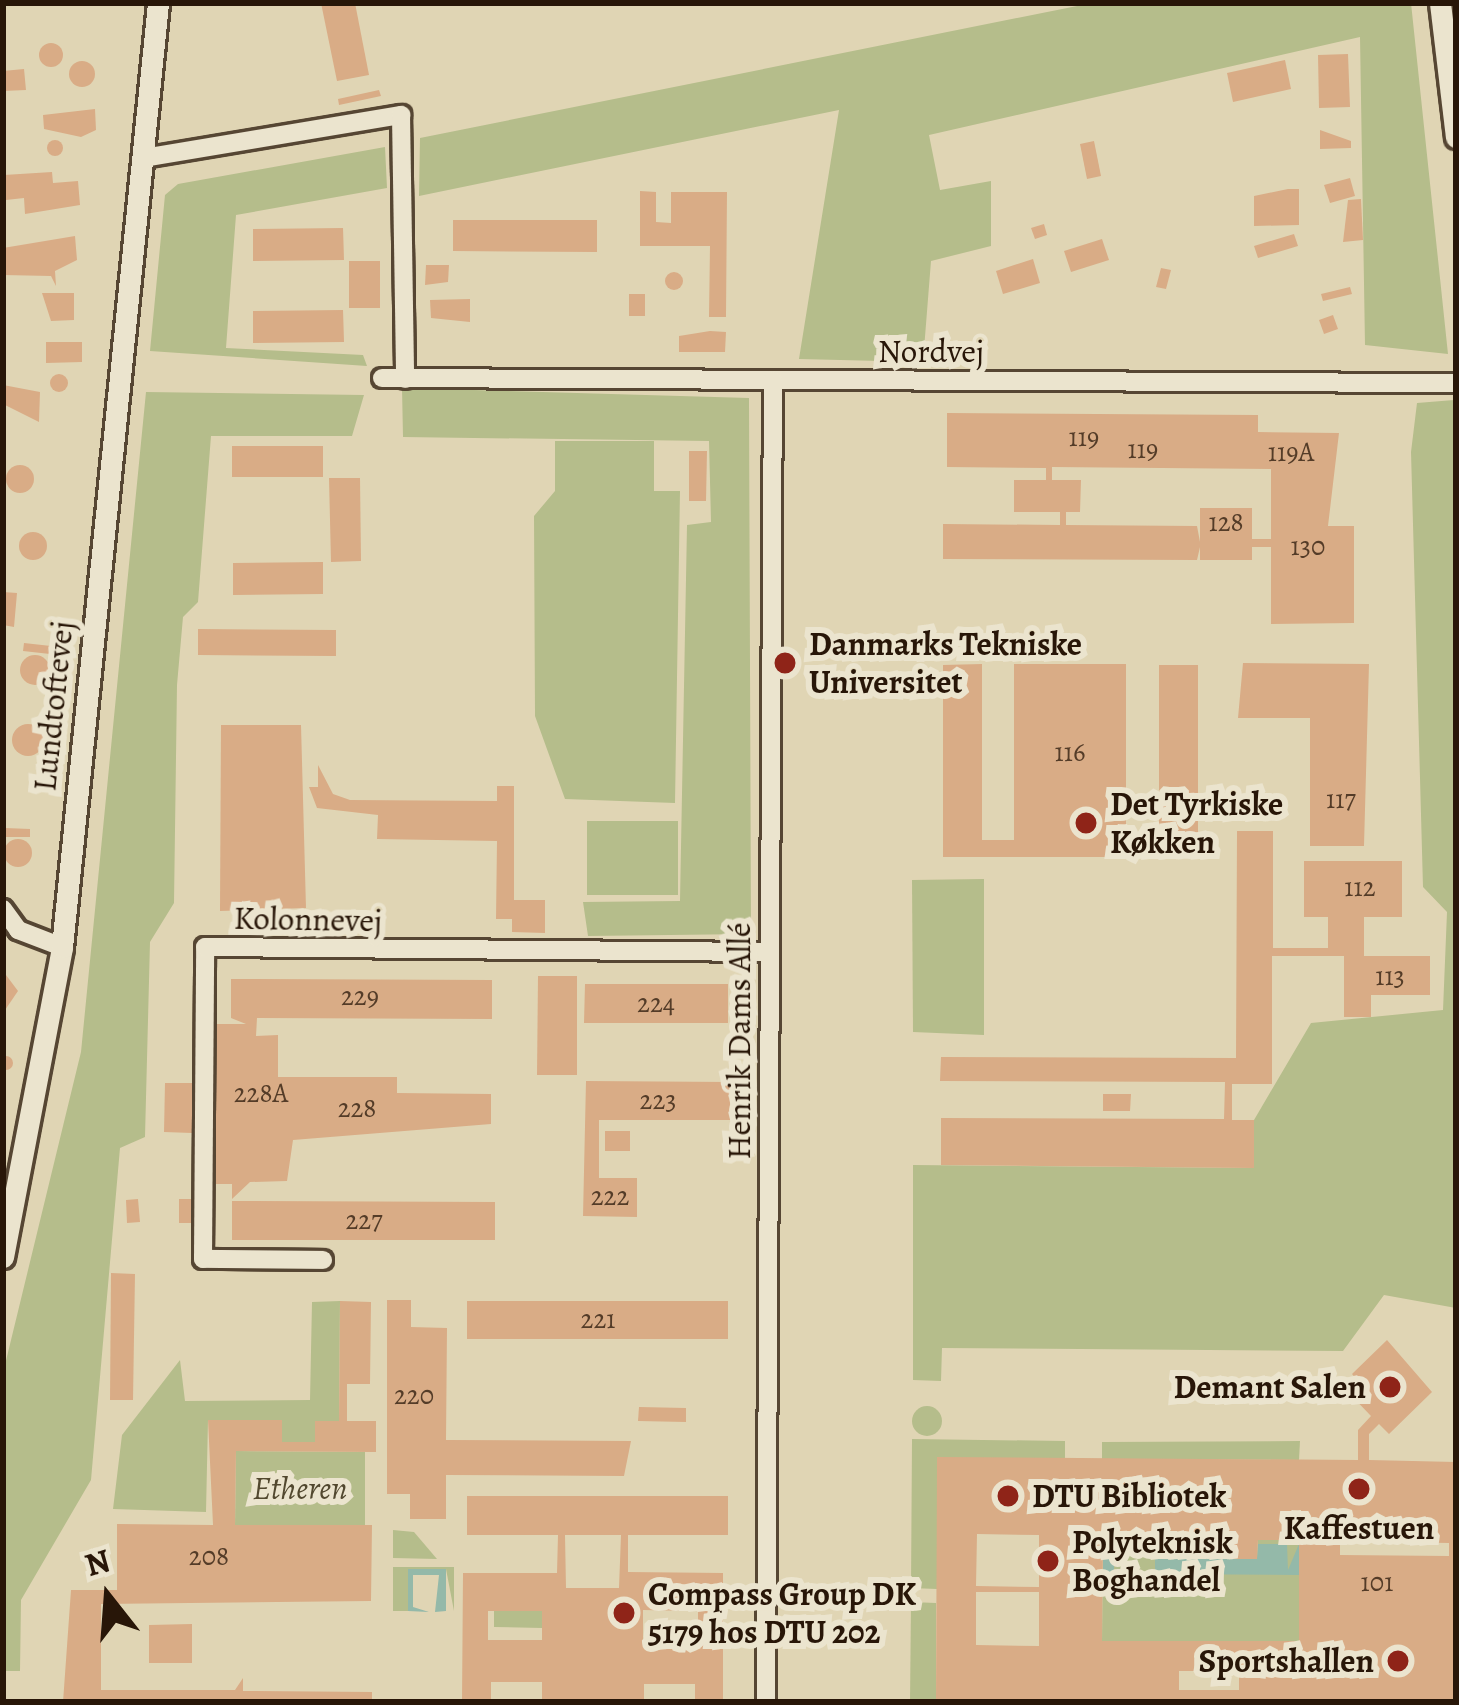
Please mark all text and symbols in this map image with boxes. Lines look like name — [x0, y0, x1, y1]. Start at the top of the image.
street label: Nordvej — [878, 331, 984, 371]
house number: 119 — [1069, 422, 1099, 454]
house number: 119 — [1128, 434, 1158, 466]
house number: 119A — [1268, 437, 1314, 469]
house number: 128 — [1208, 507, 1244, 539]
house number: 130 — [1291, 531, 1325, 563]
street label: Lundtoftevej — [24, 619, 82, 793]
place label: Danmarks Tekniske Universitet — [809, 624, 1082, 702]
marker: Danmarks Tekniske Universitet — [772, 650, 798, 676]
house number: 116 — [1055, 737, 1085, 769]
place label: Det Tyrkiske Køkken — [1110, 784, 1283, 862]
house number: 117 — [1326, 784, 1356, 816]
marker: Det Tyrkiske Køkken — [1073, 810, 1099, 836]
house number: 112 — [1344, 872, 1376, 904]
street label: Kolonnevej — [233, 898, 383, 940]
street label: Henrik Dams Allé — [719, 922, 759, 1160]
house number: 113 — [1375, 961, 1405, 993]
house number: 229 — [341, 981, 379, 1013]
house number: 224 — [637, 988, 675, 1020]
house number: 228A — [234, 1078, 288, 1110]
house number: 223 — [640, 1085, 676, 1117]
house number: 228 — [338, 1093, 376, 1125]
house number: 222 — [591, 1181, 629, 1213]
house number: 227 — [346, 1205, 382, 1237]
house number: 221 — [581, 1304, 615, 1336]
place label: Demant Salen — [1173, 1367, 1366, 1407]
marker: Demant Salen — [1377, 1374, 1403, 1400]
house number: 220 — [394, 1380, 434, 1412]
park label: Etheren — [253, 1468, 347, 1508]
place label: DTU Bibliotek — [1032, 1476, 1226, 1516]
marker: Kaffestuen — [1346, 1476, 1372, 1502]
marker: DTU Bibliotek — [995, 1483, 1021, 1509]
place label: Kaffestuen — [1284, 1508, 1434, 1548]
place label: Polyteknisk Boghandel — [1072, 1522, 1233, 1600]
north arrow — [48, 1537, 168, 1657]
text: N — [79, 1537, 115, 1587]
house number: 208 — [189, 1541, 229, 1573]
marker: Polyteknisk Boghandel — [1035, 1548, 1061, 1574]
house number: 101 — [1361, 1567, 1393, 1599]
place label: Compass Group DK 5179 hos DTU 202 — [648, 1574, 916, 1652]
marker: Compass Group DK 5179 hos DTU 202 — [611, 1600, 637, 1626]
place label: Sportshallen — [1198, 1641, 1374, 1681]
marker: Sportshallen — [1385, 1648, 1411, 1674]

